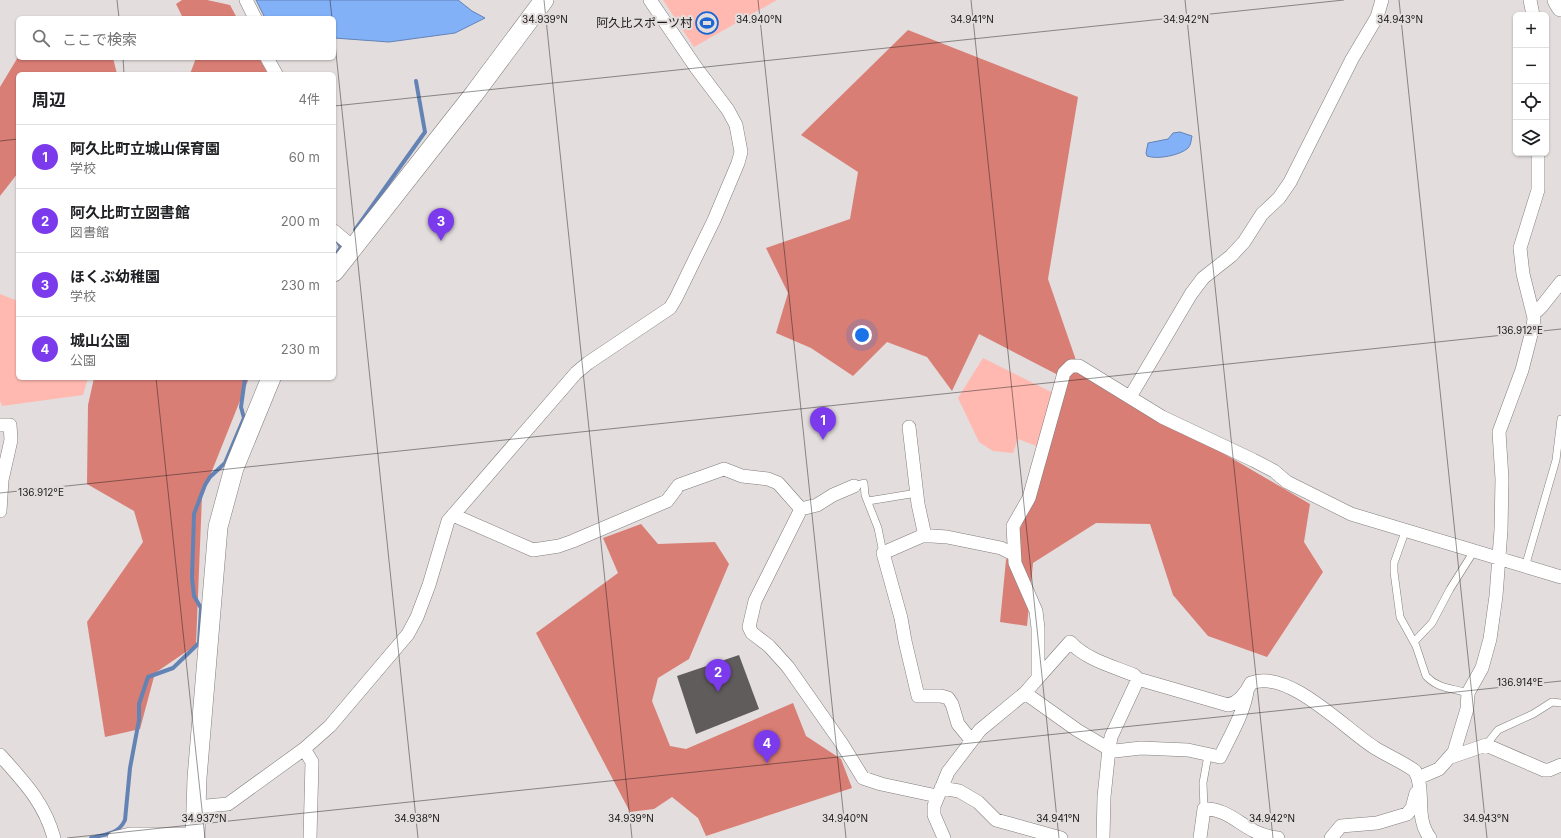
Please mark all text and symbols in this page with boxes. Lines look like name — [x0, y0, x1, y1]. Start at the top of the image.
sports icon: 阿久比スポーツ村 — [694, 10, 720, 36]
map controls — [1513, 12, 1549, 156]
button: + — [1513, 12, 1549, 48]
text: 34.939°N — [522, 13, 568, 25]
text: 34.940°N — [736, 13, 782, 25]
text: 34.941°N — [950, 13, 994, 25]
text: 34.942°N — [1163, 13, 1209, 25]
text: 34.943°N — [1377, 13, 1423, 25]
place label: 阿久比スポーツ村 — [596, 15, 693, 30]
search box — [16, 16, 336, 60]
icon: search — [30, 27, 52, 49]
text: ここで検索 — [62, 30, 137, 49]
button: − — [1513, 48, 1549, 84]
button: locate — [1513, 84, 1549, 120]
text: 周辺 — [32, 90, 66, 110]
text: 4件 — [299, 91, 320, 107]
button: layers — [1513, 120, 1549, 156]
text: 阿久比町立城山保育園 — [70, 139, 220, 158]
text: 1 — [42, 149, 48, 165]
text: 60 m — [289, 149, 320, 165]
text: 学校 — [70, 160, 96, 176]
text: 阿久比町立図書館 — [70, 203, 190, 222]
pin: 3 — [428, 208, 454, 241]
text: 2 — [41, 213, 49, 229]
text: 200 m — [281, 213, 320, 229]
text: 図書館 — [70, 224, 109, 240]
text: ほくぶ幼稚園 — [70, 267, 160, 286]
text: 3 — [41, 277, 49, 293]
text: 230 m — [281, 277, 320, 293]
text: 学校 — [70, 288, 96, 304]
text: 136.912°E — [1497, 324, 1543, 336]
your location — [852, 325, 872, 345]
text: 城山公園 — [70, 331, 130, 350]
text: 4 — [41, 341, 49, 357]
text: 230 m — [281, 341, 320, 357]
text: 公園 — [70, 352, 96, 368]
pin: 1 — [810, 407, 836, 440]
text: 136.912°E — [18, 486, 64, 498]
pin: 2 — [705, 659, 731, 692]
text: 136.914°E — [1497, 676, 1543, 688]
pin: 4 — [754, 730, 780, 763]
text: 34.937°N — [181, 812, 227, 824]
text: 34.938°N — [394, 812, 440, 824]
text: 34.939°N — [608, 812, 654, 824]
text: 34.940°N — [822, 812, 868, 824]
text: 34.941°N — [1036, 812, 1080, 824]
text: 34.942°N — [1249, 812, 1295, 824]
text: 34.943°N — [1463, 812, 1509, 824]

